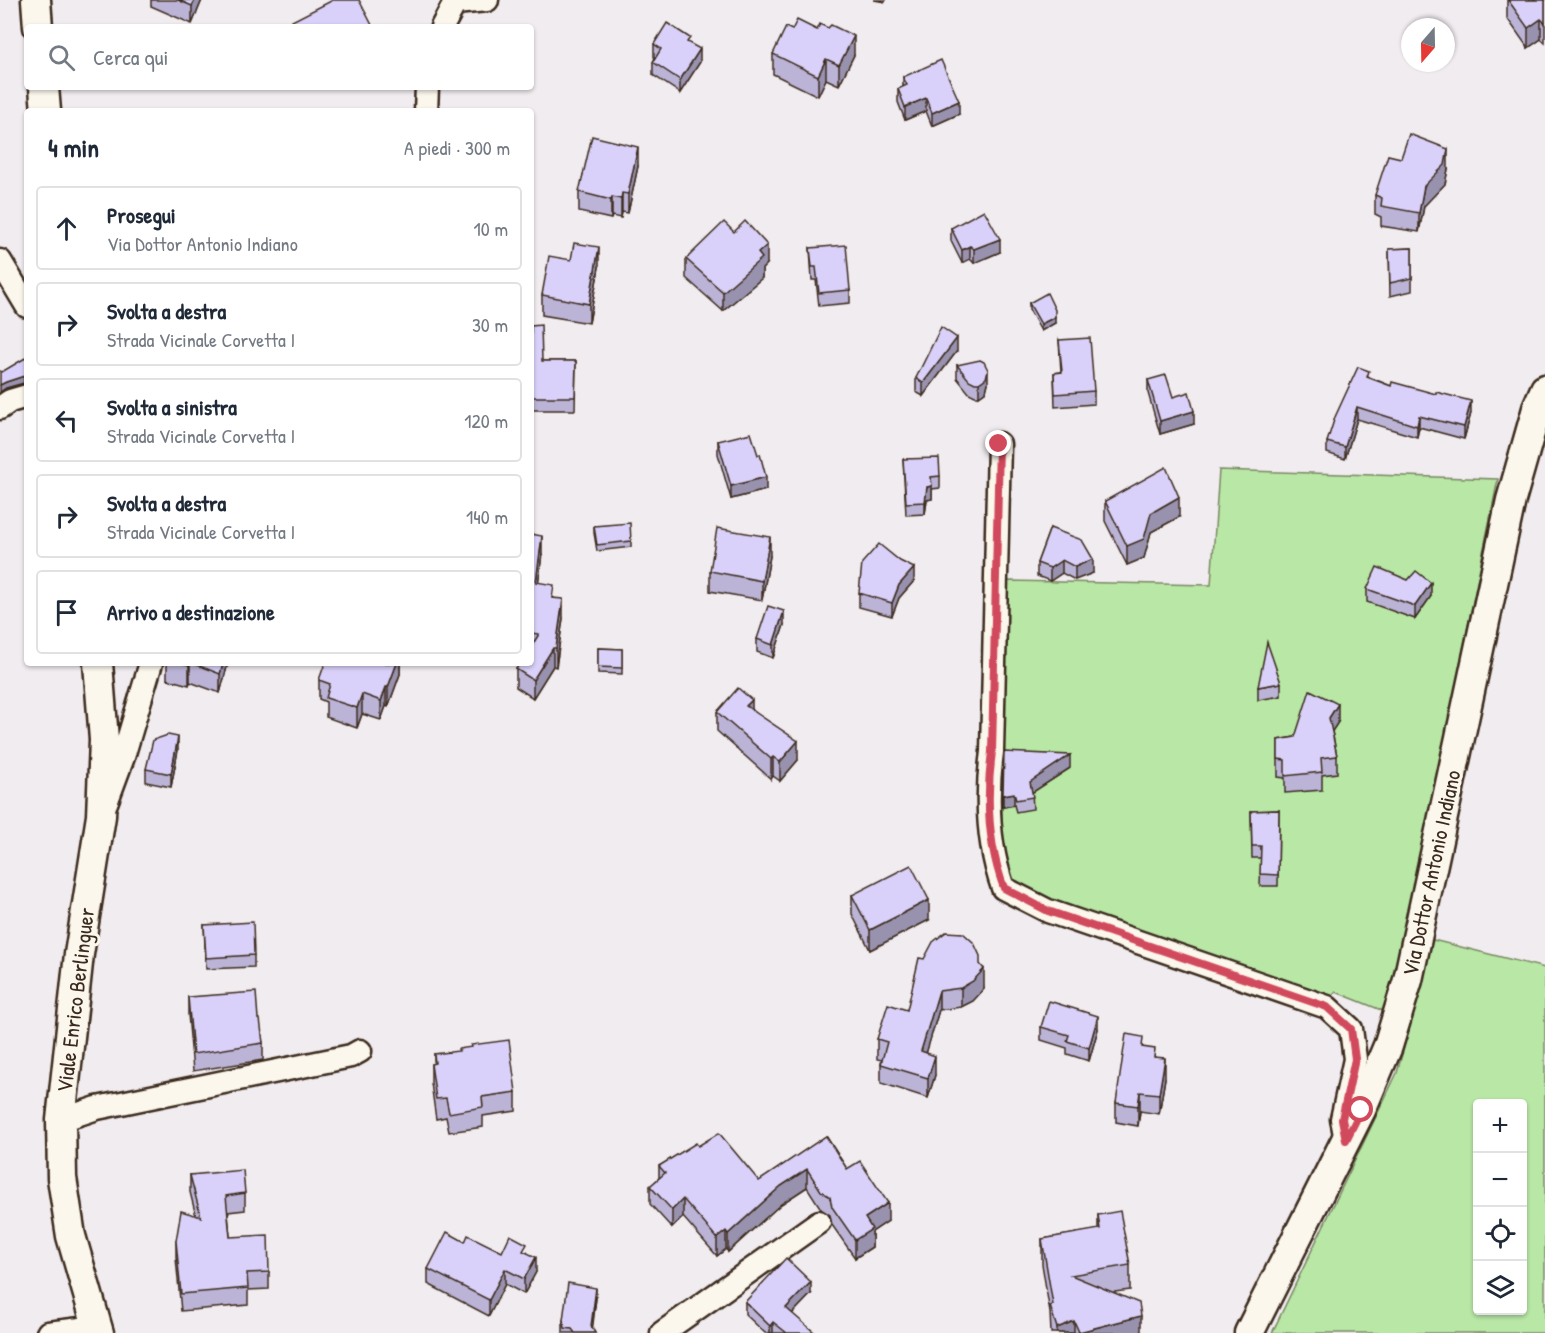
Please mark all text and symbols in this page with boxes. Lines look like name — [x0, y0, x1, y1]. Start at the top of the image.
north arrow — [1401, 18, 1455, 72]
search box — [24, 24, 534, 90]
icon: search — [45, 41, 78, 74]
text: Cerca qui — [93, 42, 168, 72]
text: 4 min — [48, 130, 99, 165]
text: A piedi · 300 m — [404, 134, 510, 161]
text: Prosegui — [107, 200, 176, 230]
icon: ahead — [50, 212, 83, 245]
text: 10 m — [474, 215, 508, 242]
text: Via Dottor Antonio Indiano — [107, 230, 298, 257]
text: Svolta a destra — [107, 296, 226, 326]
icon: right — [50, 308, 83, 341]
text: 30 m — [472, 311, 508, 338]
text: Strada Vicinale Corvetta I — [107, 326, 295, 353]
text: Svolta a sinistra — [107, 392, 237, 422]
icon: left — [50, 404, 83, 437]
text: 120 m — [464, 407, 508, 434]
text: Strada Vicinale Corvetta I — [107, 422, 295, 449]
route end — [985, 430, 1011, 456]
text: Svolta a destra — [107, 488, 226, 518]
icon: right — [50, 500, 83, 533]
text: 140 m — [466, 503, 508, 530]
text: Strada Vicinale Corvetta I — [107, 518, 295, 545]
icon: arrive — [50, 596, 83, 629]
text: Arrivo a destinazione — [107, 597, 275, 627]
street label: Via Dottor Antonio Indiano — [1395, 767, 1468, 979]
street label: Viale Enrico Berlinguer — [49, 905, 101, 1094]
route start — [1347, 1096, 1373, 1122]
map controls — [1473, 1099, 1527, 1315]
button: + — [1473, 1099, 1527, 1153]
button: − — [1473, 1153, 1527, 1207]
button: locate — [1473, 1207, 1527, 1261]
button: layers — [1473, 1261, 1527, 1315]

